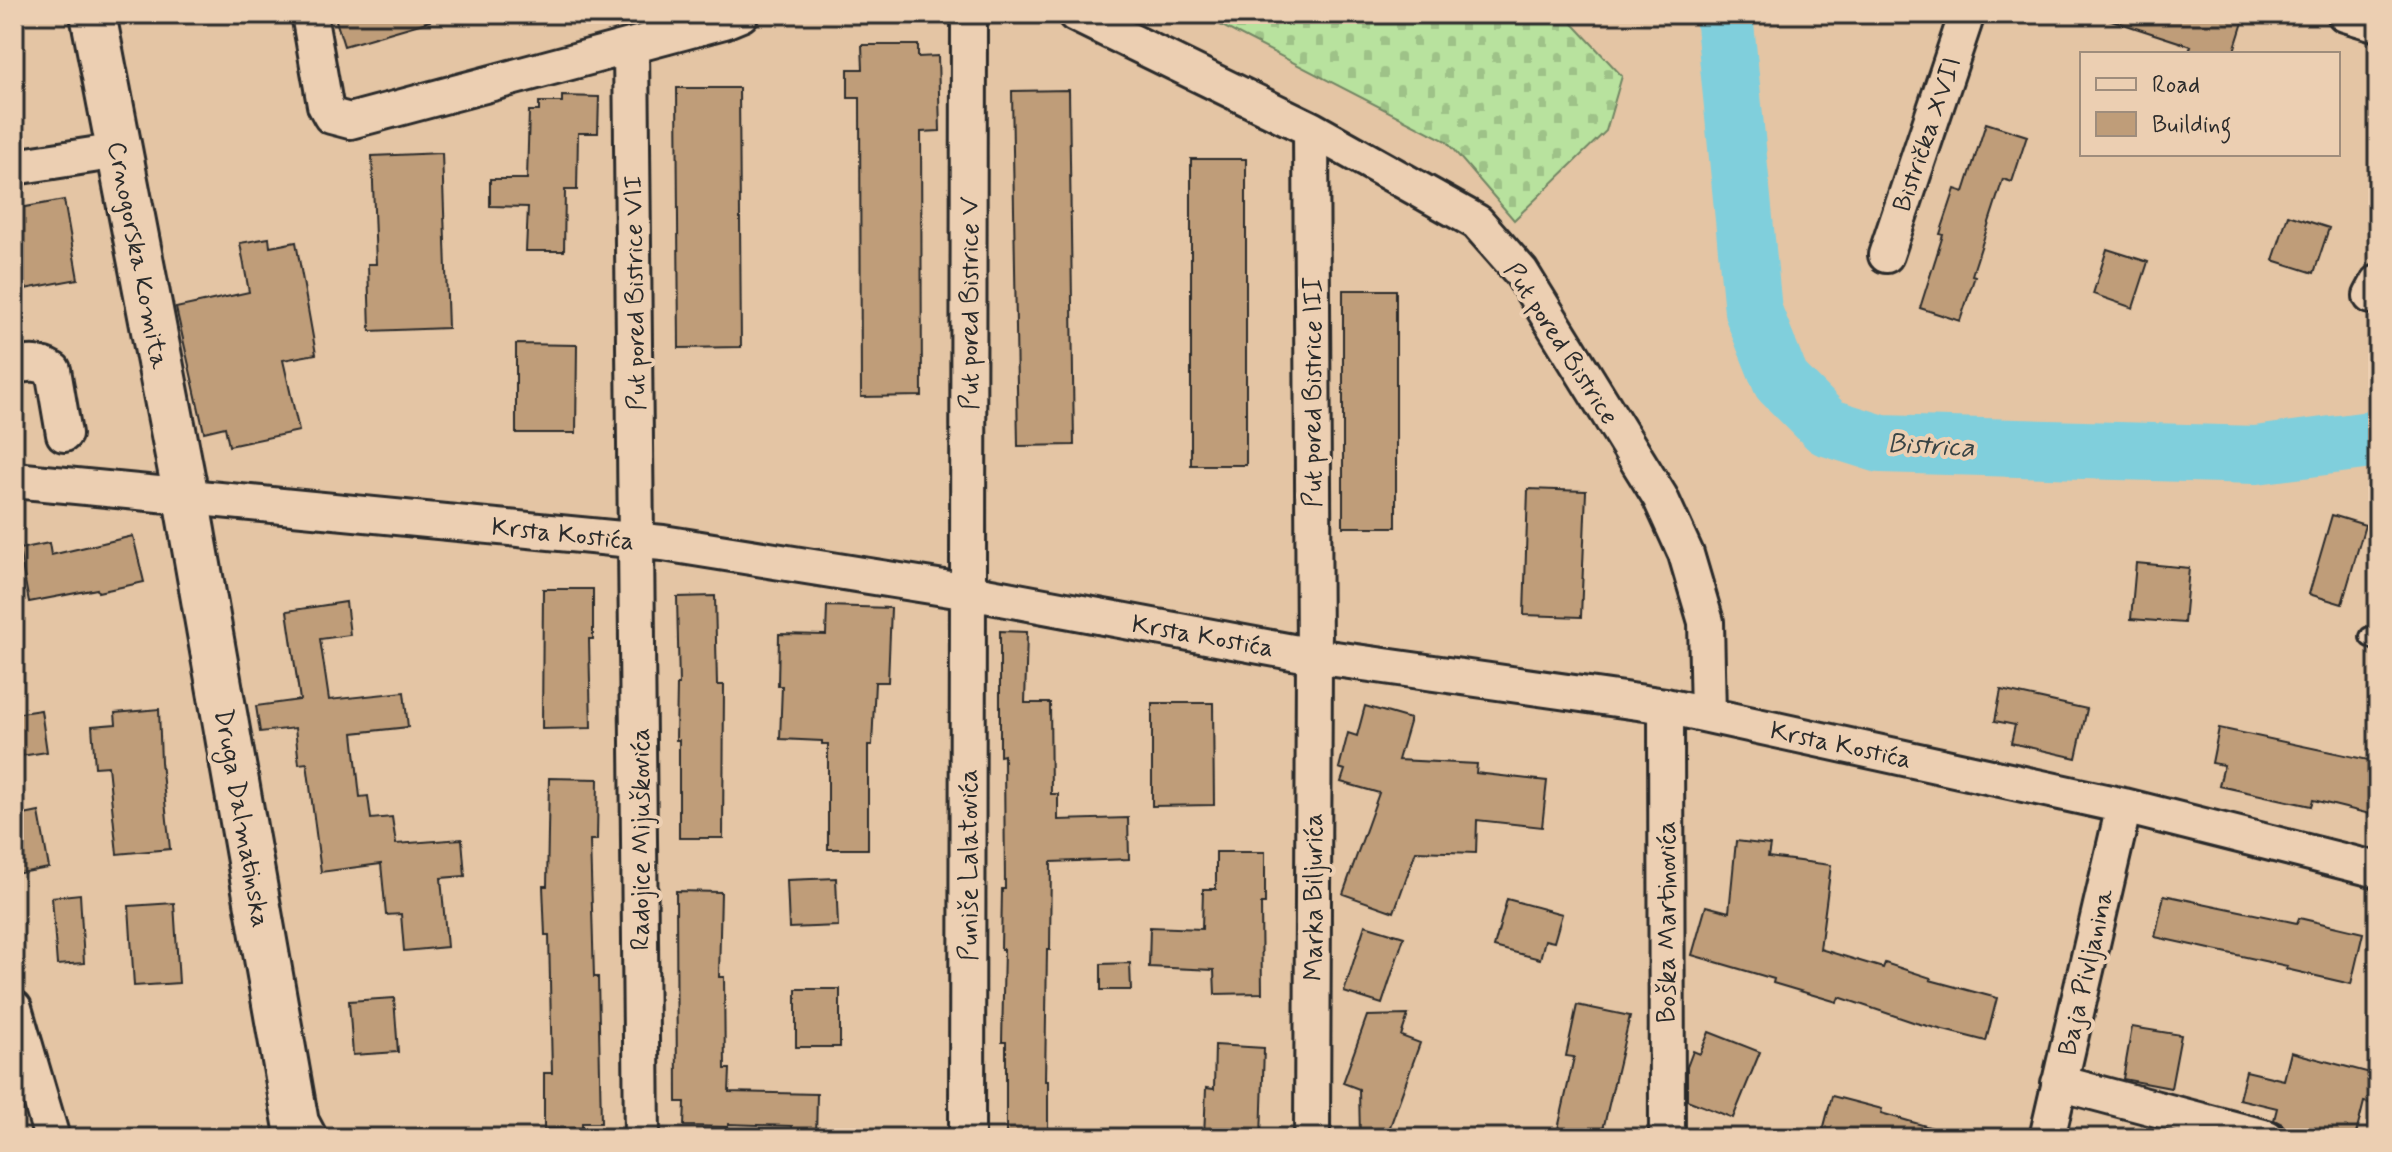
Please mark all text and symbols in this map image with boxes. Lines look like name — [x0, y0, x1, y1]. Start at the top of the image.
legend — [2080, 52, 2340, 156]
street label: Bistrička XVII — [1886, 53, 1970, 217]
text: Road — [2152, 70, 2200, 101]
text: Building — [2152, 110, 2232, 144]
street label: Crnogorska Komita — [98, 139, 176, 372]
street label: Put pored Bistrice VII — [617, 175, 655, 411]
street label: Put pored Bistrice V — [954, 196, 988, 410]
street label: Put pored Bistrice — [1495, 256, 1626, 432]
street label: Put pored Bistrice III — [1297, 277, 1331, 507]
water label: Bistrica — [1886, 426, 1976, 467]
street label: Krsta Kostića — [490, 511, 636, 559]
street label: Krsta Kostića — [1129, 608, 1276, 666]
street label: Druga Dalmatinska — [203, 706, 277, 931]
street label: Krsta Kostića — [1767, 714, 1914, 778]
street label: Radojice Mijuškovića — [625, 728, 659, 950]
street label: Puniše Lalatovića — [953, 769, 987, 961]
street label: Marka Biljurića — [1298, 813, 1332, 981]
street label: Boška Martinovića — [1651, 821, 1685, 1023]
street label: Baja Pivljanina — [2051, 885, 2123, 1059]

